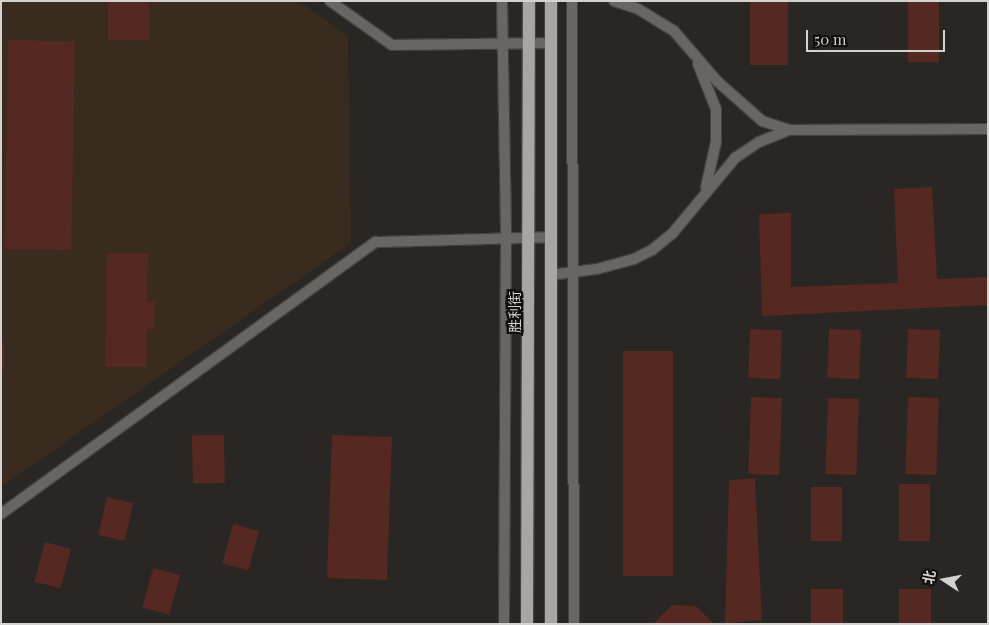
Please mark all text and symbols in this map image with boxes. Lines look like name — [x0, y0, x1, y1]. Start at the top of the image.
scale bar — [809, 20, 948, 52]
text: 50 m — [814, 29, 846, 49]
street label: 胜利街 — [507, 291, 523, 333]
north arrow — [919, 555, 969, 605]
text: 北 — [918, 568, 939, 586]

